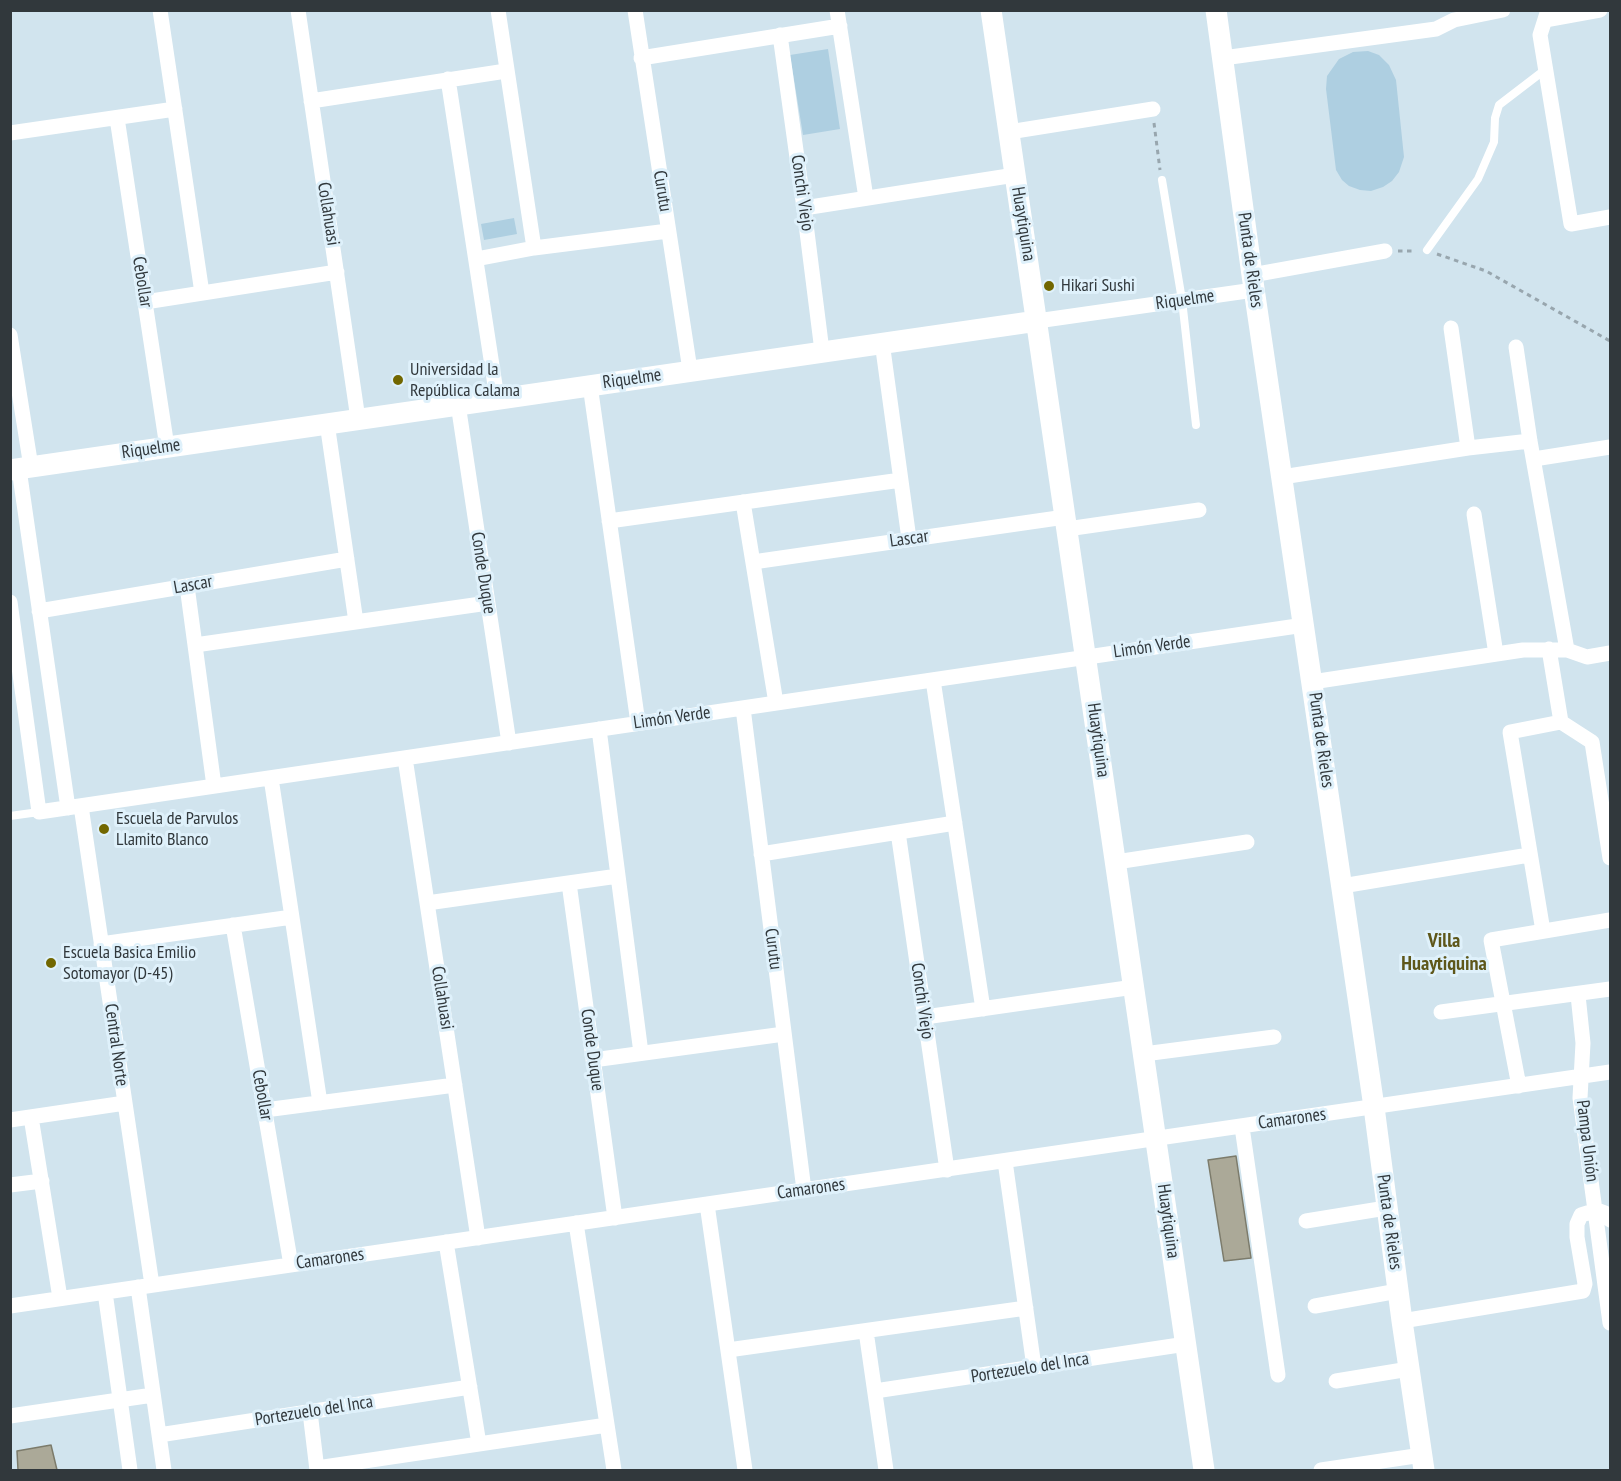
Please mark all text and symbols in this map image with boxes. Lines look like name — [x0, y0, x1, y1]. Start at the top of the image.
street label: Conchi Viejo — [786, 153, 818, 233]
street label: Curutu — [648, 169, 676, 213]
street label: Collahuasi — [312, 181, 344, 247]
street label: Huaytiquina — [1006, 185, 1040, 263]
street label: Punta de Rieles — [1233, 211, 1267, 309]
street label: Cebollar — [127, 255, 157, 309]
place label: Hikari Sushi — [1061, 275, 1135, 297]
marker: Hikari Sushi — [1042, 279, 1056, 293]
street label: Riquelme — [1154, 285, 1216, 315]
place label: Universidad la República Calama — [410, 359, 520, 401]
street label: Riquelme — [601, 364, 663, 394]
marker: Universidad la República Calama — [391, 373, 405, 387]
street label: Riquelme — [120, 434, 182, 464]
street label: Lascar — [888, 526, 930, 552]
street label: Conde Duque — [466, 530, 500, 616]
street label: Lascar — [172, 571, 214, 599]
street label: Limón Verde — [1112, 631, 1192, 663]
street label: Punta de Rieles — [1304, 691, 1338, 789]
street label: Huaytiquina — [1082, 701, 1114, 779]
street label: Limón Verde — [632, 702, 712, 734]
place label: Escuela de Parvulos Llamito Blanco — [116, 808, 238, 850]
marker: Escuela de Parvulos Llamito Blanco — [97, 822, 111, 836]
street label: Curutu — [760, 927, 786, 971]
district label: Villa Huaytiquina — [1401, 929, 1487, 976]
place label: Escuela Basica Emilio Sotomayor (D-45) — [63, 942, 196, 984]
marker: Escuela Basica Emilio Sotomayor (D-45) — [44, 956, 58, 970]
street label: Conchi Viejo — [906, 961, 938, 1041]
street label: Collahuasi — [426, 965, 458, 1031]
street label: Central Norte — [100, 1002, 132, 1088]
street label: Conde Duque — [576, 1008, 608, 1092]
street label: Cebollar — [247, 1068, 277, 1122]
street label: Pampa Unión — [1571, 1099, 1603, 1183]
street label: Camarones — [1257, 1104, 1327, 1134]
street label: Punta de Rieles — [1372, 1173, 1406, 1271]
street label: Camarones — [776, 1174, 846, 1204]
street label: Huaytiquina — [1152, 1182, 1184, 1260]
street label: Camarones — [295, 1244, 365, 1274]
street label: Portezuelo del Inca — [969, 1348, 1091, 1388]
street label: Portezuelo del Inca — [253, 1391, 375, 1431]

